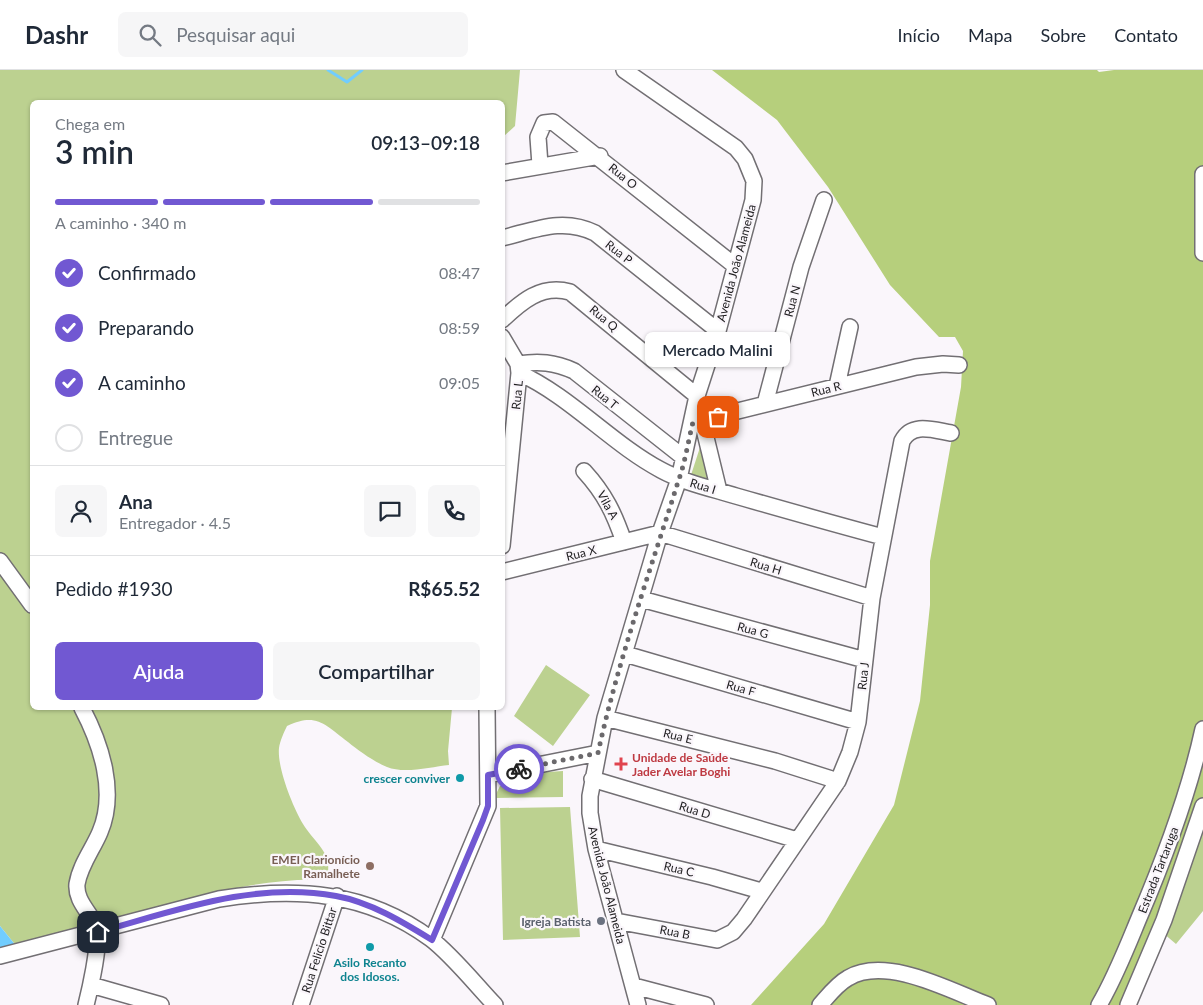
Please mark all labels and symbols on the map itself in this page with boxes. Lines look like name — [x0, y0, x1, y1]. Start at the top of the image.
street label: Rua O — [606, 160, 641, 192]
street label: Avenida João Alameida — [713, 203, 759, 323]
street label: Rua P — [602, 237, 636, 267]
street label: Rua N — [781, 284, 803, 318]
street label: Rua Q — [587, 302, 622, 334]
callout: Mercado Malini — [646, 332, 790, 367]
street label: Rua R — [809, 378, 843, 400]
street label: Rua L — [508, 380, 526, 410]
street label: Rua T — [589, 382, 621, 412]
pin — [697, 396, 739, 438]
street label: Rua I — [688, 475, 718, 497]
street label: Vila A — [594, 488, 622, 523]
street label: Rua X — [564, 542, 598, 564]
street label: Rua H — [748, 554, 784, 578]
street label: Rua G — [736, 619, 771, 641]
street label: Rua J — [854, 661, 872, 691]
street label: Rua F — [725, 677, 758, 699]
street label: Rua E — [662, 725, 694, 747]
courier — [494, 744, 544, 794]
place label: Unidade de Saúde Jader Avelar Boghi — [632, 750, 730, 779]
marker: Unidade de Saúde Jader Avelar Boghi — [614, 757, 628, 771]
place label: crescer conviver — [363, 771, 451, 786]
marker: crescer conviver — [454, 772, 466, 784]
street label: Rua D — [677, 798, 713, 822]
street label: Avenida João Alameida — [585, 825, 629, 945]
street label: Estrada Tartaruga — [1135, 825, 1181, 915]
place label: EMEI Clarionício Ramalhete — [271, 852, 361, 881]
street label: Rua C — [662, 858, 696, 880]
marker: EMEI Clarionício Ramalhete — [364, 860, 376, 872]
street label: Rua Felicio Bittar — [298, 905, 340, 995]
pin — [77, 911, 119, 953]
place label: Igreja Batista — [521, 914, 591, 929]
marker: Igreja Batista — [595, 915, 607, 927]
street label: Rua B — [658, 922, 692, 942]
marker: Asilo Recanto dos Idosos. — [364, 941, 376, 953]
place label: Asilo Recanto dos Idosos. — [332, 955, 407, 984]

